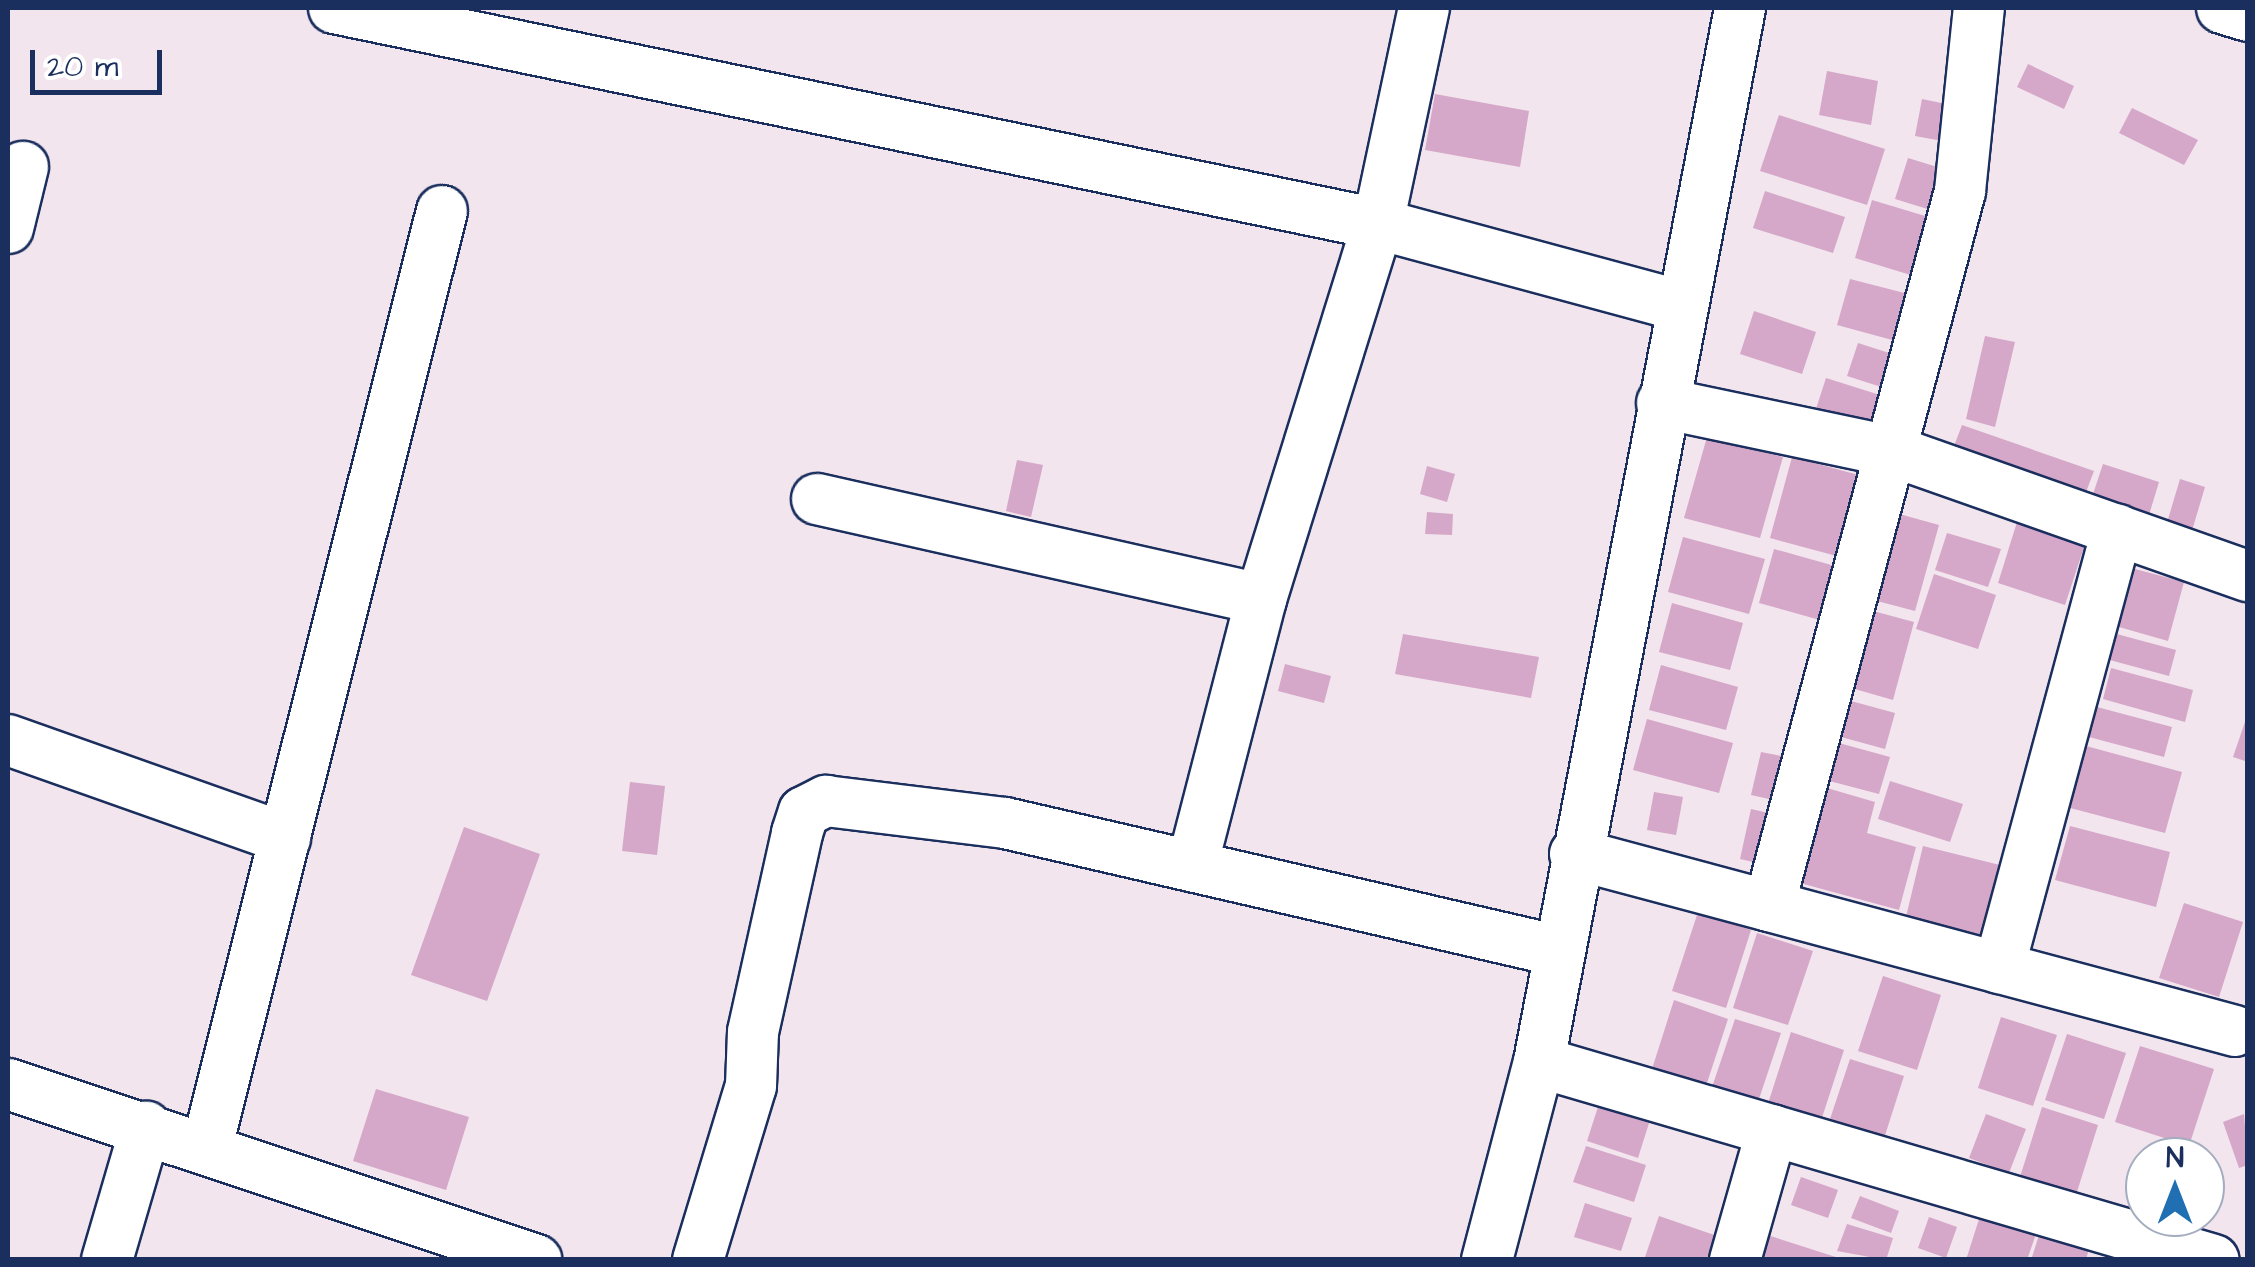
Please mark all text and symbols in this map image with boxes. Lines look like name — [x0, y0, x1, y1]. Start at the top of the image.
scale bar — [35, 30, 168, 92]
text: 20 m — [47, 46, 118, 88]
north arrow — [2125, 1137, 2225, 1237]
text: N — [2166, 1139, 2184, 1178]

